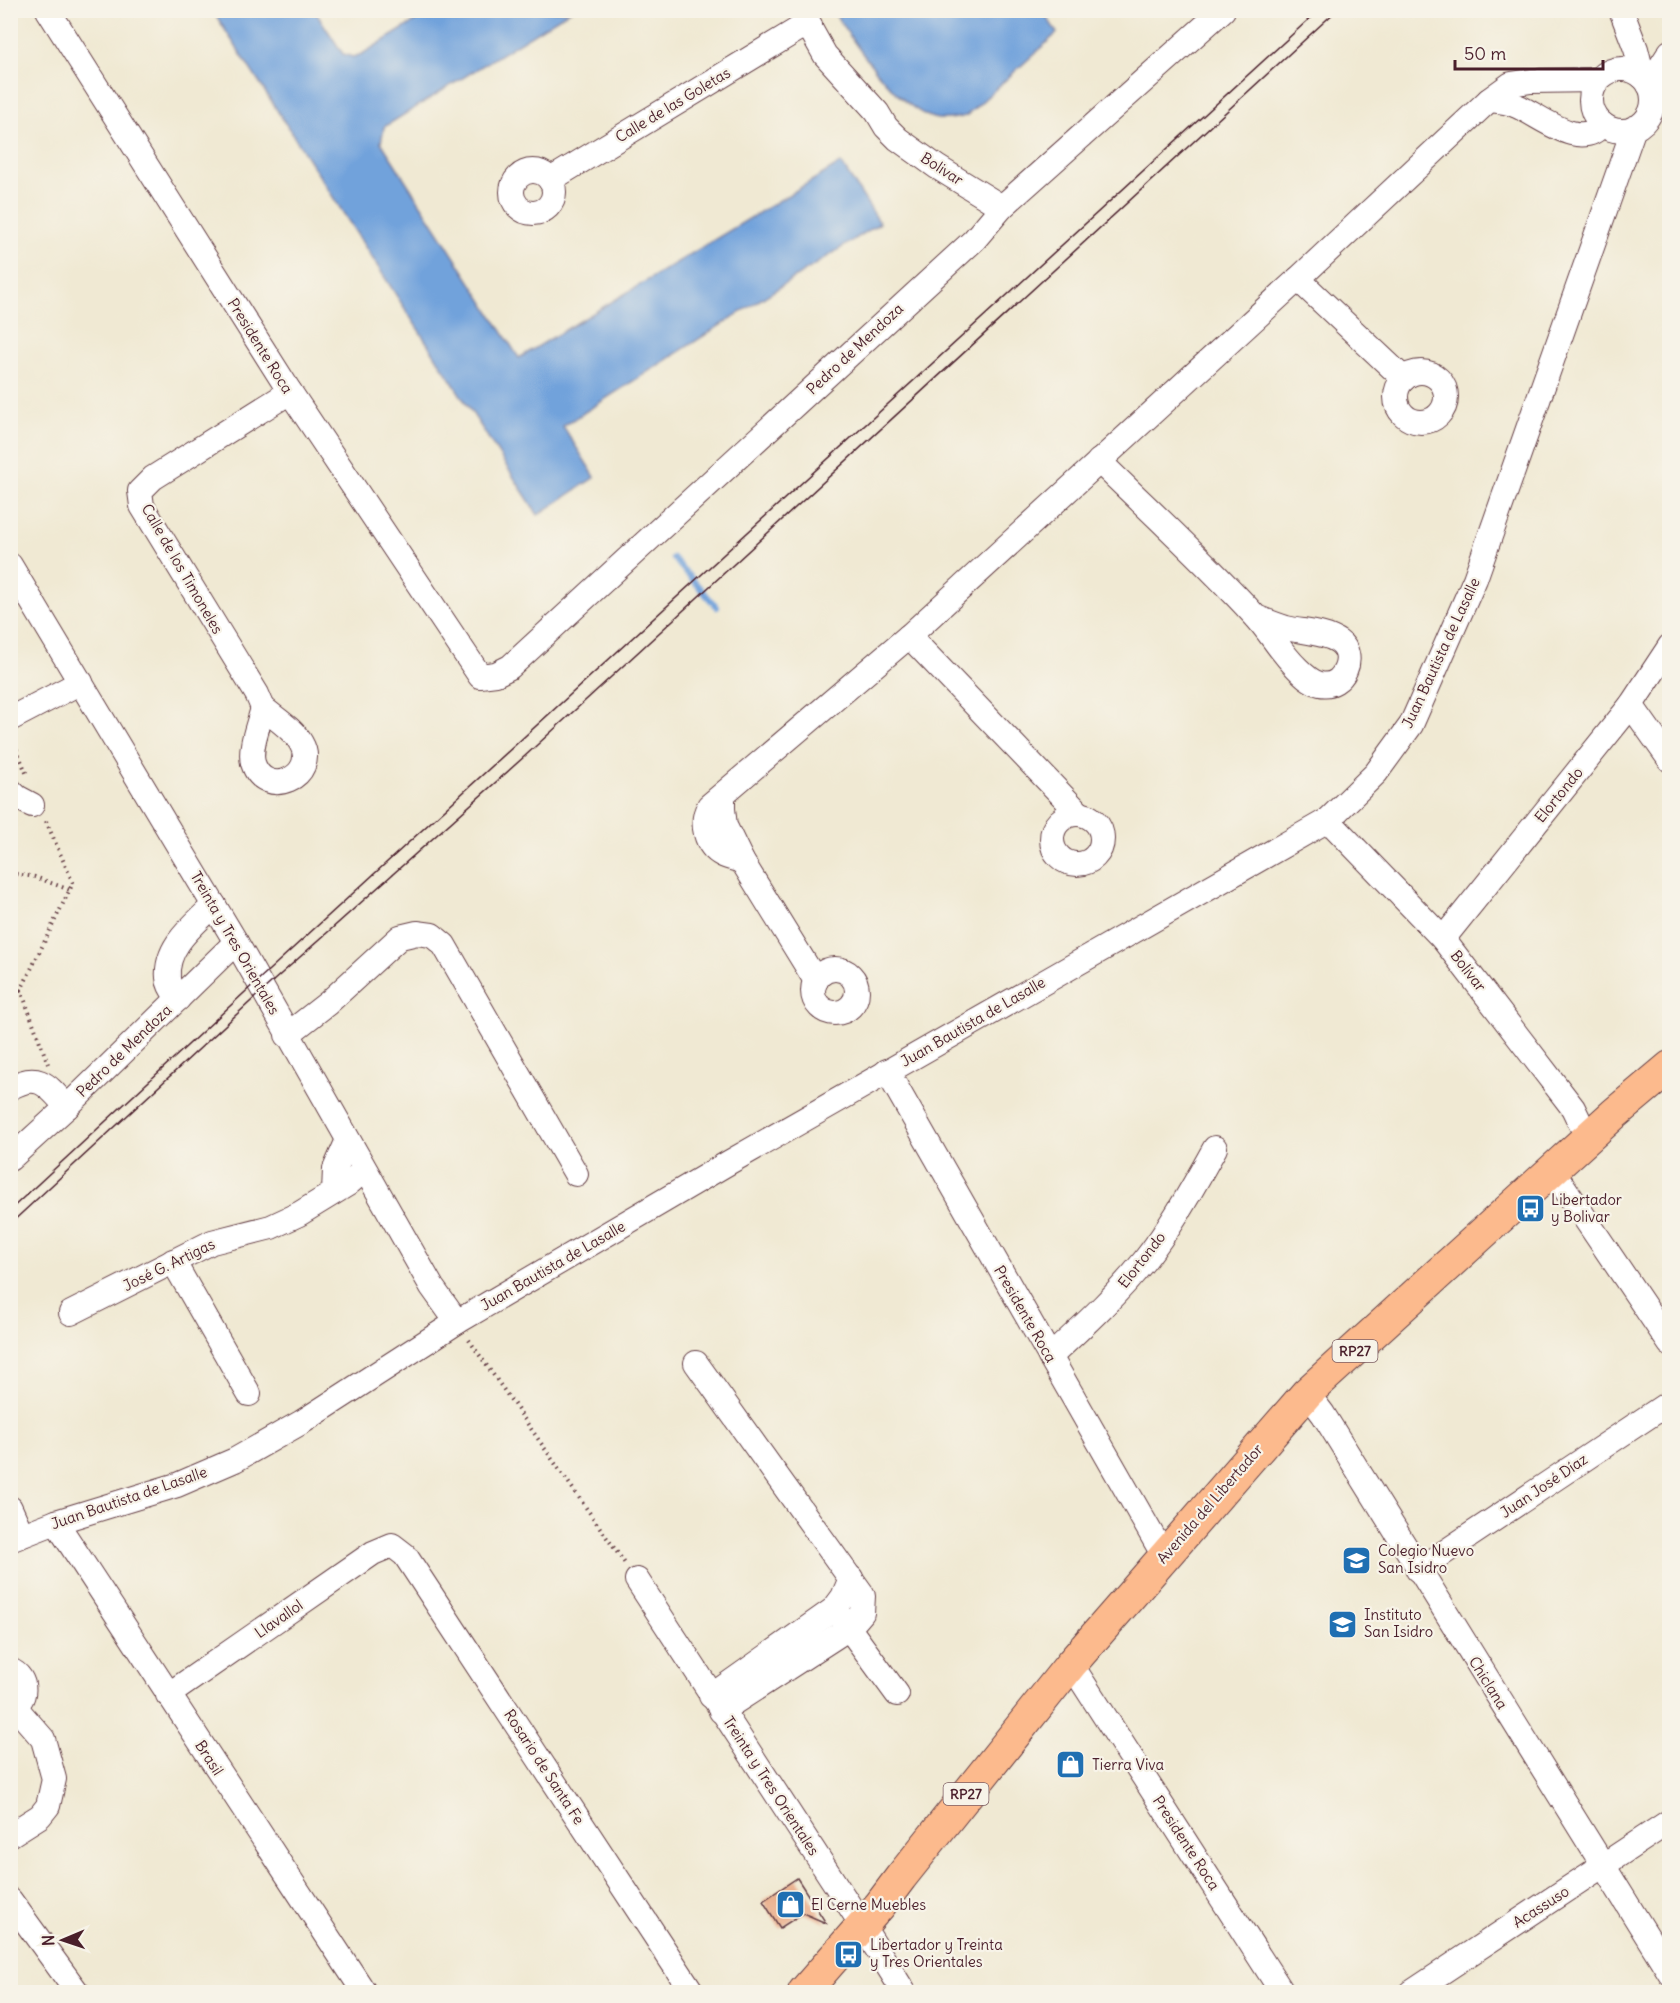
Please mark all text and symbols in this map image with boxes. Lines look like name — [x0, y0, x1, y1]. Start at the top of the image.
scale bar — [1455, 33, 1604, 71]
text: 50 m — [1464, 42, 1506, 65]
street label: Calle de las Goletas — [612, 63, 734, 146]
street label: Bolivar — [917, 148, 967, 189]
street label: Presidente Roca — [224, 295, 298, 397]
street label: Pedro de Mendoza — [802, 299, 907, 398]
street label: Calle de los Timoneles — [137, 500, 228, 637]
street label: Juan Bautista de Lasalle — [1397, 575, 1484, 731]
street label: Elortondo — [1530, 763, 1587, 826]
street label: Treinta y Tres Orientales — [187, 868, 284, 1018]
street label: Bolívar — [1446, 946, 1490, 995]
street label: Juan Bautista de Lasalle — [897, 972, 1048, 1071]
street label: Pedro de Mendoza — [72, 1000, 176, 1101]
place label: Libertador y Bolivar — [1551, 1190, 1622, 1226]
bus stop icon: Libertador y Bolivar — [1514, 1193, 1546, 1225]
street label: Juan Bautista de Lasalle — [477, 1216, 628, 1315]
street label: Elortondo — [1114, 1228, 1169, 1292]
street label: José G. Artigas — [120, 1234, 218, 1295]
street label: Presidente Roca — [990, 1262, 1061, 1366]
road number: RP27 — [1332, 1340, 1378, 1362]
street label: Avenida del Libertador — [1152, 1440, 1267, 1567]
street label: Juan José Díaz — [1496, 1449, 1591, 1522]
street label: Juan Bautista de Lasalle — [48, 1462, 209, 1533]
place label: Colegio Nuevo San Isidro — [1378, 1541, 1474, 1577]
school or university icon: Colegio Nuevo San Isidro — [1341, 1544, 1373, 1576]
street label: Llavallol — [251, 1595, 306, 1642]
place label: Instituto San Isidro — [1364, 1605, 1433, 1641]
school or university icon: Instituto San Isidro — [1327, 1608, 1359, 1640]
street label: Chiclana — [1465, 1653, 1512, 1713]
street label: Rosario de Santa Fe — [500, 1706, 589, 1828]
street label: Treinta y Tres Orientales — [719, 1712, 824, 1859]
street label: Brasil — [191, 1737, 228, 1779]
shop icon: Tierra Viva — [1055, 1749, 1087, 1781]
place label: Tierra Viva — [1092, 1755, 1164, 1774]
road number: RP27 — [944, 1783, 988, 1805]
street label: Presidente Roca — [1149, 1792, 1224, 1894]
street label: Acassuso — [1509, 1881, 1572, 1932]
shop icon: El Cerne Muebles — [774, 1889, 806, 1921]
place label: El Cerne Muebles — [811, 1895, 926, 1914]
north arrow — [33, 1910, 93, 1970]
text: N — [38, 1935, 58, 1946]
place label: Libertador y Treinta y Tres Orientales — [870, 1935, 1003, 1971]
bus stop icon: Libertador y Treinta y Tres Orientales — [833, 1938, 865, 1970]

